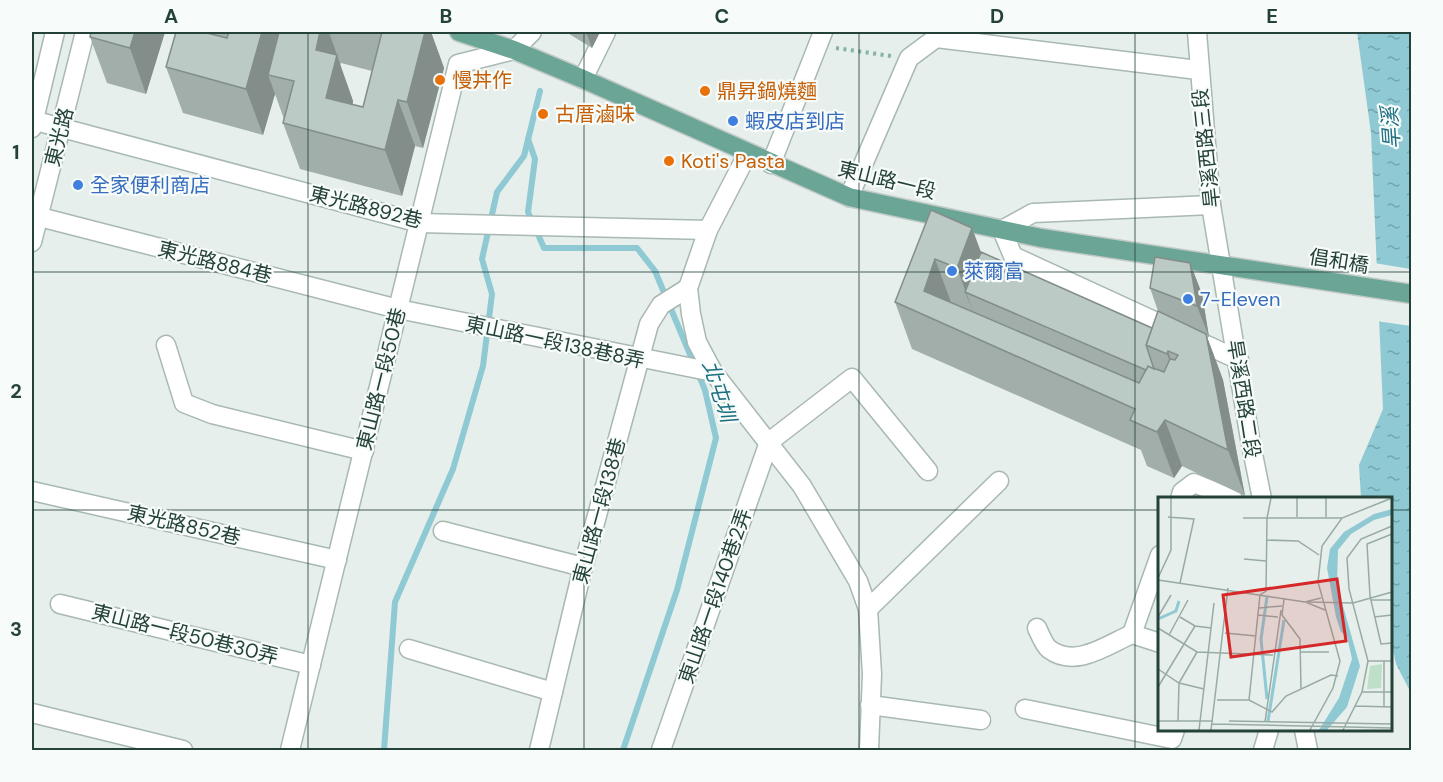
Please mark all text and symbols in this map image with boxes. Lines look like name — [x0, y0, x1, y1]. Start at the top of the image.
text: A — [164, 3, 178, 29]
text: B — [440, 3, 452, 29]
text: C — [715, 3, 729, 29]
text: D — [990, 3, 1004, 29]
text: E — [1266, 3, 1278, 29]
place label: 慢丼作 — [452, 67, 512, 93]
marker: 慢丼作 — [433, 73, 447, 87]
place label: 鼎昇鍋燒麵 — [717, 78, 817, 104]
marker: 鼎昇鍋燒麵 — [698, 84, 712, 98]
street label: 旱溪西路三段 — [1187, 87, 1225, 209]
place label: 古厝滷味 — [555, 101, 635, 127]
water label: 旱溪 — [1375, 103, 1406, 150]
street label: 東光路 — [39, 105, 79, 169]
marker: 古厝滷味 — [536, 107, 550, 121]
place label: 蝦皮店到店 — [745, 108, 845, 134]
marker: 蝦皮店到店 — [726, 114, 740, 128]
text: 1 — [12, 139, 20, 165]
place label: Koti's Pasta — [681, 148, 785, 174]
marker: Koti's Pasta — [662, 154, 676, 168]
street label: 東山路一段 — [835, 155, 939, 205]
place label: 全家便利商店 — [90, 172, 210, 198]
marker: 全家便利商店 — [71, 178, 85, 192]
street label: 東光路892巷 — [307, 180, 425, 234]
street label: 東光路884巷 — [155, 235, 275, 289]
street label: 倡和橋 — [1307, 243, 1371, 279]
place label: 萊爾富 — [964, 258, 1024, 284]
marker: 萊爾富 — [945, 264, 959, 278]
place label: 7-Eleven — [1200, 286, 1280, 312]
marker: 7-Eleven — [1181, 292, 1195, 306]
street label: 東山路一段50巷 — [351, 305, 411, 453]
street label: 東山路一段138巷8弄 — [463, 310, 647, 374]
street label: 旱溪西路二段 — [1222, 338, 1266, 460]
water label: 北屯圳 — [696, 357, 743, 428]
text: 2 — [10, 378, 22, 404]
street label: 東山路一段138巷 — [567, 435, 631, 587]
inset map — [1158, 497, 1392, 731]
street label: 東光路852巷 — [125, 499, 243, 551]
street label: 東山路一段140巷2弄 — [673, 505, 757, 687]
street label: 東山路一段50巷30弄 — [89, 598, 281, 670]
text: 3 — [10, 616, 22, 642]

